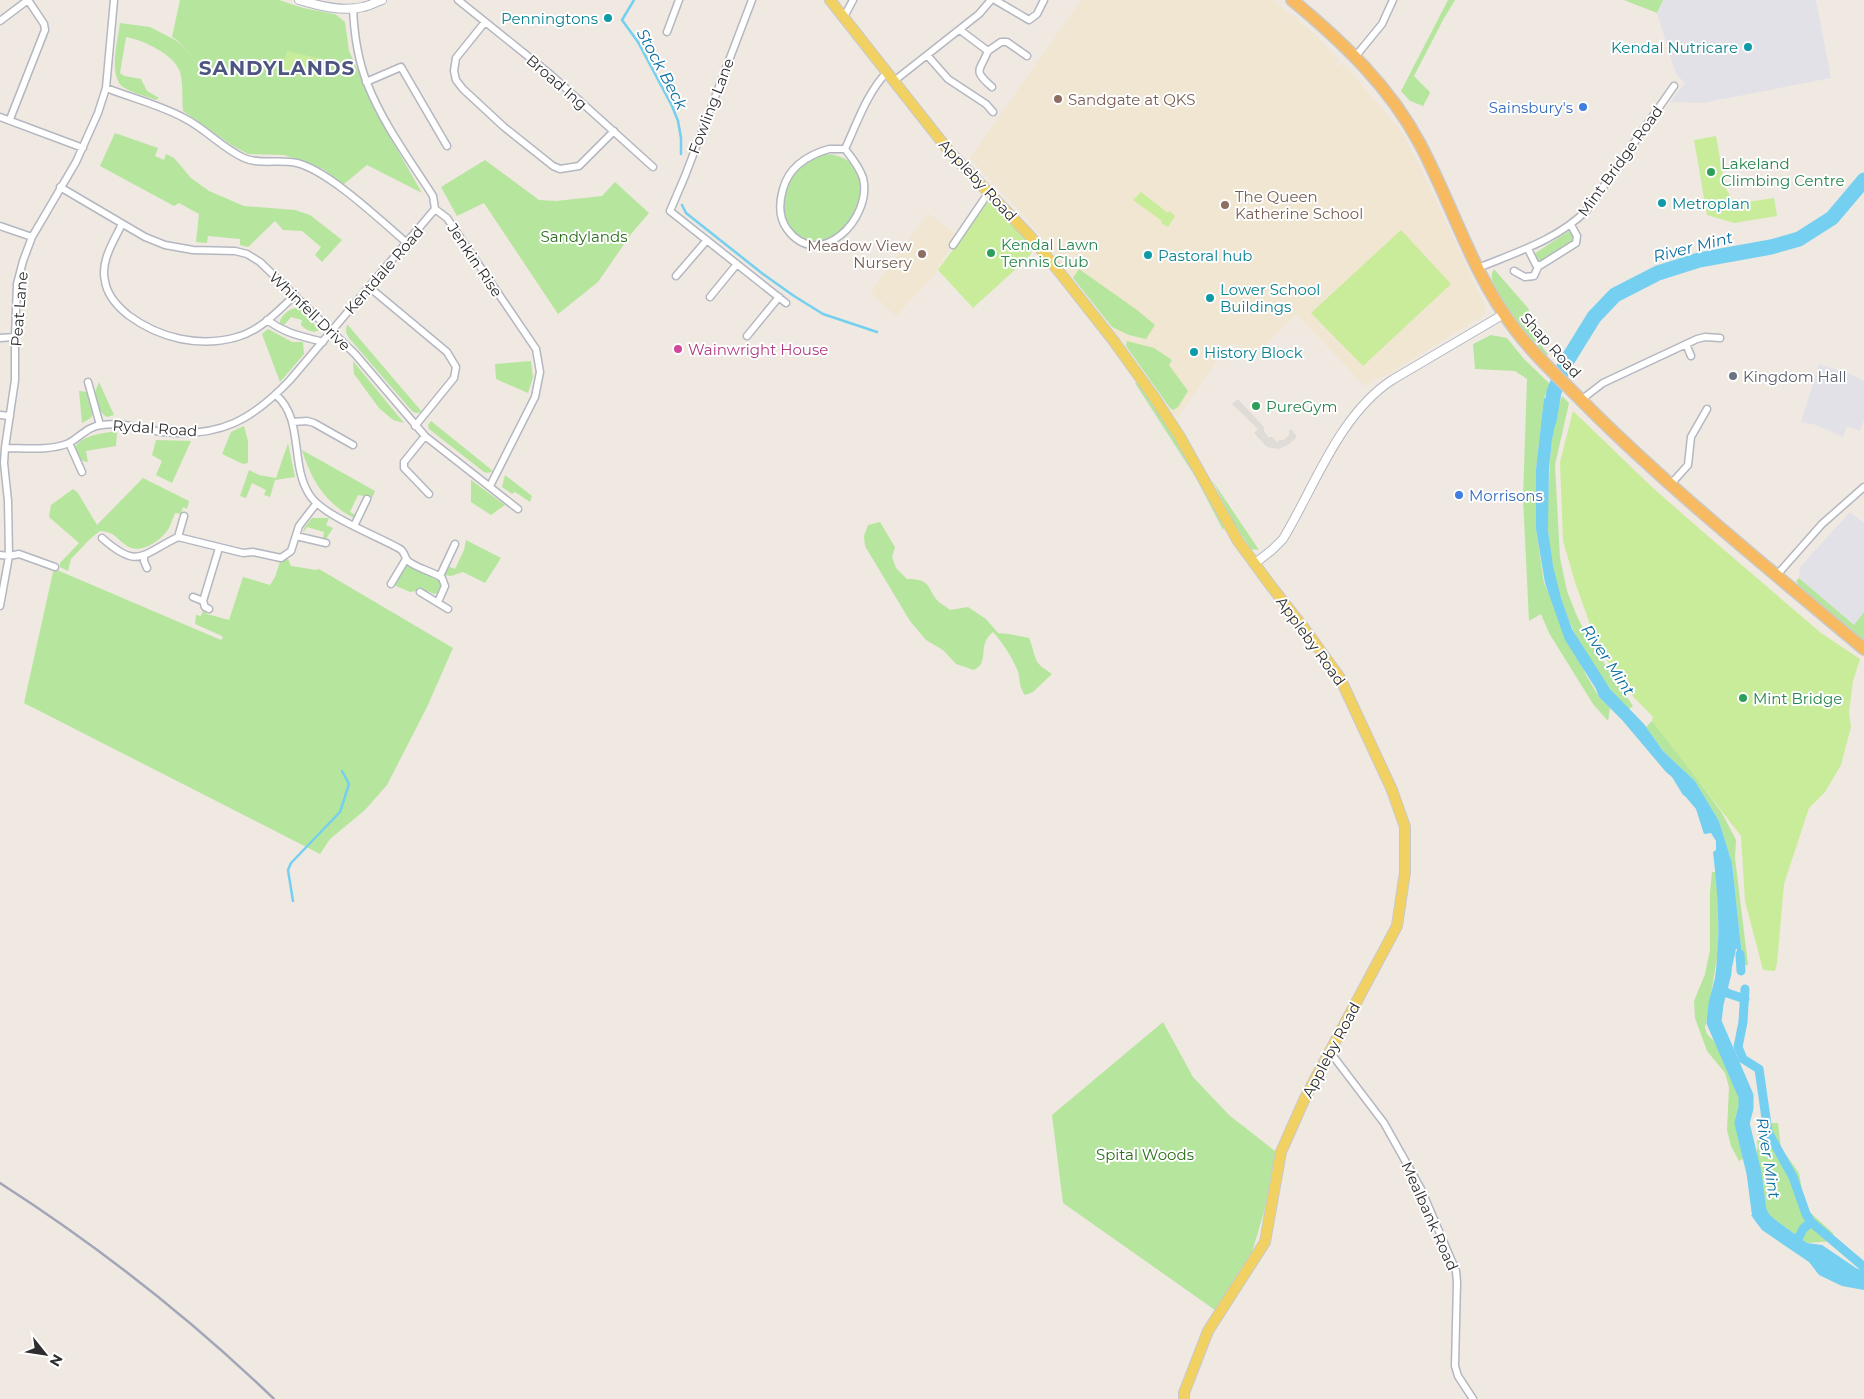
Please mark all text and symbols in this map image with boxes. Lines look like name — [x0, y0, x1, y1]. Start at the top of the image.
place label: Penningtons — [501, 9, 598, 28]
marker: Penningtons — [602, 12, 614, 24]
water label: Stock Beck — [633, 25, 692, 114]
place label: Kendal Nutricare — [1611, 38, 1738, 57]
marker: Kendal Nutricare — [1742, 41, 1754, 53]
street label: Broad Ing — [523, 50, 591, 114]
street label: Fowling Lane — [684, 55, 738, 157]
district label: SANDYLANDS — [199, 56, 355, 80]
place label: Sandgate at QKS — [1068, 90, 1195, 109]
marker: Sandgate at QKS — [1052, 93, 1064, 105]
place label: Sainsbury's — [1489, 98, 1573, 117]
marker: Sainsbury's — [1577, 101, 1589, 113]
street label: Mint Bridge Road — [1573, 102, 1667, 220]
street label: Appleby Road — [935, 135, 1021, 225]
place label: Lakeland Climbing Centre — [1721, 154, 1845, 190]
marker: Lakeland Climbing Centre — [1705, 166, 1717, 178]
place label: The Queen Katherine School — [1235, 187, 1363, 223]
place label: Metroplan — [1672, 194, 1750, 213]
marker: Metroplan — [1656, 197, 1668, 209]
marker: The Queen Katherine School — [1219, 199, 1231, 211]
street label: Jenkin Rise — [443, 219, 507, 301]
street label: Kentdale Road — [341, 222, 427, 318]
park label: Sandylands — [541, 227, 627, 246]
water label: River Mint — [1651, 228, 1735, 266]
place label: Kendal Lawn Tennis Club — [1001, 235, 1098, 271]
place label: Meadow View Nursery — [807, 236, 913, 272]
place label: Pastoral hub — [1158, 246, 1253, 265]
marker: Kendal Lawn Tennis Club — [985, 247, 997, 259]
marker: Meadow View Nursery — [916, 248, 928, 260]
marker: Pastoral hub — [1142, 249, 1154, 261]
street label: Whinfell Drive — [265, 267, 355, 355]
street label: Peat Lane — [6, 271, 32, 347]
place label: Lower School Buildings — [1220, 280, 1320, 316]
marker: Lower School Buildings — [1204, 292, 1216, 304]
street label: Shap Road — [1517, 308, 1585, 382]
place label: Wainwright House — [688, 340, 828, 359]
marker: Wainwright House — [672, 343, 684, 355]
place label: History Block — [1204, 343, 1303, 362]
marker: History Block — [1188, 346, 1200, 358]
place label: Kingdom Hall — [1743, 367, 1847, 386]
marker: Kingdom Hall — [1727, 370, 1739, 382]
place label: PureGym — [1266, 397, 1337, 416]
marker: PureGym — [1250, 400, 1262, 412]
street label: Rydal Road — [112, 416, 198, 440]
place label: Morrisons — [1469, 486, 1543, 505]
marker: Morrisons — [1453, 489, 1465, 501]
street label: Appleby Road — [1272, 593, 1350, 689]
water label: River Mint — [1577, 621, 1639, 699]
place label: Mint Bridge — [1753, 689, 1842, 708]
marker: Mint Bridge — [1737, 692, 1749, 704]
street label: Appleby Road — [1298, 999, 1364, 1101]
water label: River Mint — [1752, 1116, 1784, 1200]
park label: Spital Woods — [1096, 1145, 1194, 1164]
street label: Mealbank Road — [1397, 1159, 1463, 1273]
north arrow — [20, 1329, 70, 1379]
text: N — [46, 1351, 67, 1370]

